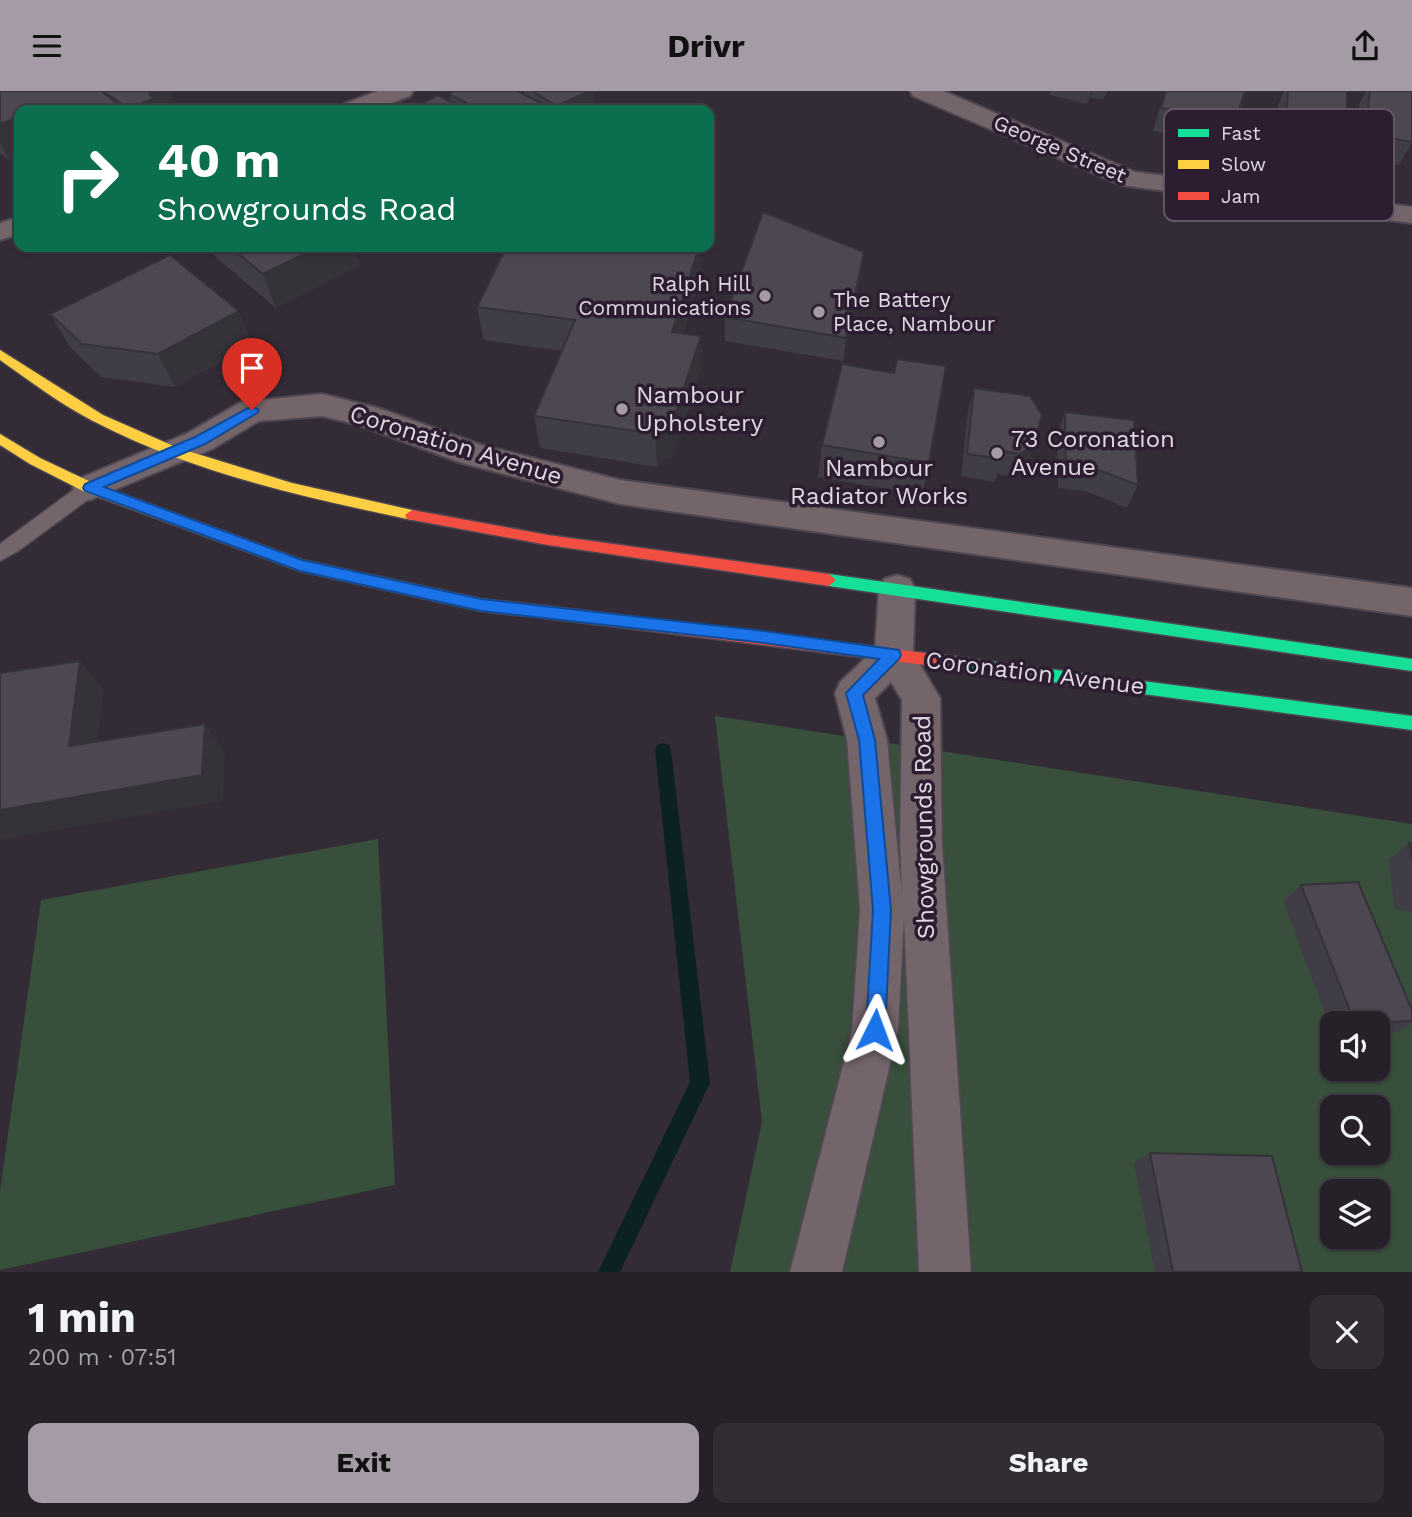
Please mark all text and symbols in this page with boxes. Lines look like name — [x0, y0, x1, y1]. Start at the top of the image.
icon: menu — [28, 27, 66, 65]
text: Drivr — [667, 27, 745, 65]
icon: share — [1346, 27, 1384, 65]
street label: George Street — [990, 109, 1130, 188]
legend — [1164, 109, 1394, 221]
text: Fast — [1221, 122, 1260, 145]
text: 40 m — [157, 131, 280, 189]
icon: right — [42, 133, 133, 224]
text: Slow — [1221, 153, 1266, 176]
text: Jam — [1221, 185, 1260, 208]
text: Showgrounds Road — [157, 190, 456, 228]
place label: Ralph Hill Communications — [578, 271, 752, 320]
place label: The Battery Place, Nambour — [833, 287, 996, 336]
marker: Ralph Hill Communications — [757, 288, 773, 304]
marker: The Battery Place, Nambour — [811, 304, 827, 320]
pin — [222, 338, 282, 410]
icon: arrive — [233, 349, 271, 387]
place label: Nambour Upholstery — [636, 381, 764, 437]
street label: Coronation Avenue — [346, 399, 566, 491]
marker: Nambour Upholstery — [614, 401, 630, 417]
place label: 73 Coronation Avenue — [1011, 425, 1175, 481]
marker: Nambour Radiator Works — [871, 434, 887, 450]
marker: 73 Coronation Avenue — [989, 445, 1005, 461]
place label: Nambour Radiator Works — [790, 454, 968, 510]
street label: Coronation Avenue — [924, 646, 1146, 700]
street label: Showgrounds Road — [908, 714, 940, 940]
position arrow — [838, 993, 912, 1067]
map controls — [1320, 1011, 1390, 1249]
button: sound — [1320, 1011, 1390, 1081]
button: search — [1320, 1095, 1390, 1165]
button: layers — [1320, 1179, 1390, 1249]
text: 1 min — [28, 1293, 136, 1342]
button: close — [1310, 1295, 1384, 1369]
text: 200 m · 07:51 — [28, 1344, 177, 1371]
button: Exit — [28, 1423, 699, 1503]
button: Share — [713, 1423, 1384, 1503]

